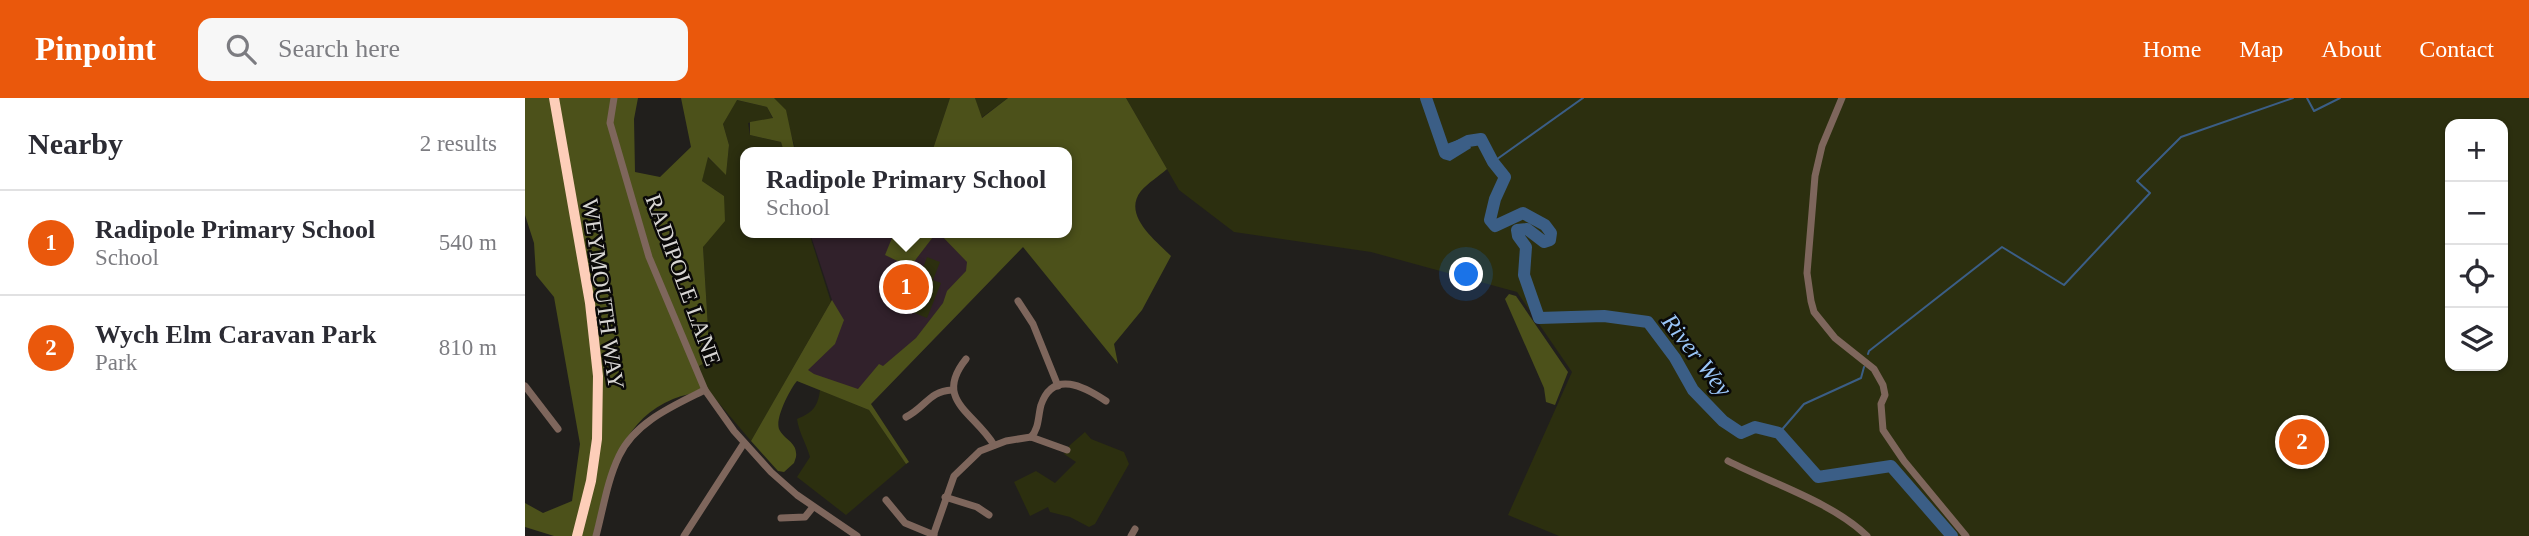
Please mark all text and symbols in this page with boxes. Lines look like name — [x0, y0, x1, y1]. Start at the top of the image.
search box — [198, 18, 688, 81]
icon: search — [222, 30, 260, 68]
text: Pinpoint — [35, 31, 156, 67]
text: Search here — [278, 34, 400, 63]
text: Home — [2143, 36, 2201, 62]
text: Map — [2239, 36, 2283, 62]
text: About — [2321, 36, 2381, 62]
text: Contact — [2419, 36, 2494, 62]
map controls — [2445, 119, 2508, 371]
button: + — [2445, 119, 2508, 182]
text: Nearby — [28, 127, 123, 160]
text: 2 results — [420, 131, 497, 156]
popup — [740, 147, 1072, 238]
text: Radipole Primary School — [766, 165, 1046, 194]
button: − — [2445, 182, 2508, 245]
street label: RADIPOLE LANE — [640, 191, 726, 369]
text: School — [766, 195, 830, 220]
street label: WEYMOUTH WAY — [577, 197, 629, 391]
text: Radipole Primary School — [95, 215, 375, 244]
text: 1 — [45, 230, 57, 255]
text: 540 m — [439, 230, 497, 255]
text: School — [95, 245, 159, 270]
button: locate — [2445, 245, 2508, 308]
your location — [1449, 257, 1483, 291]
pin: 1 — [883, 261, 929, 313]
water label: River Wey — [1656, 308, 1737, 402]
button: layers — [2445, 308, 2508, 371]
text: Wych Elm Caravan Park — [95, 320, 376, 349]
text: 2 — [45, 335, 57, 360]
text: 810 m — [439, 335, 497, 360]
text: Park — [95, 350, 137, 375]
pin: 2 — [2279, 416, 2325, 468]

